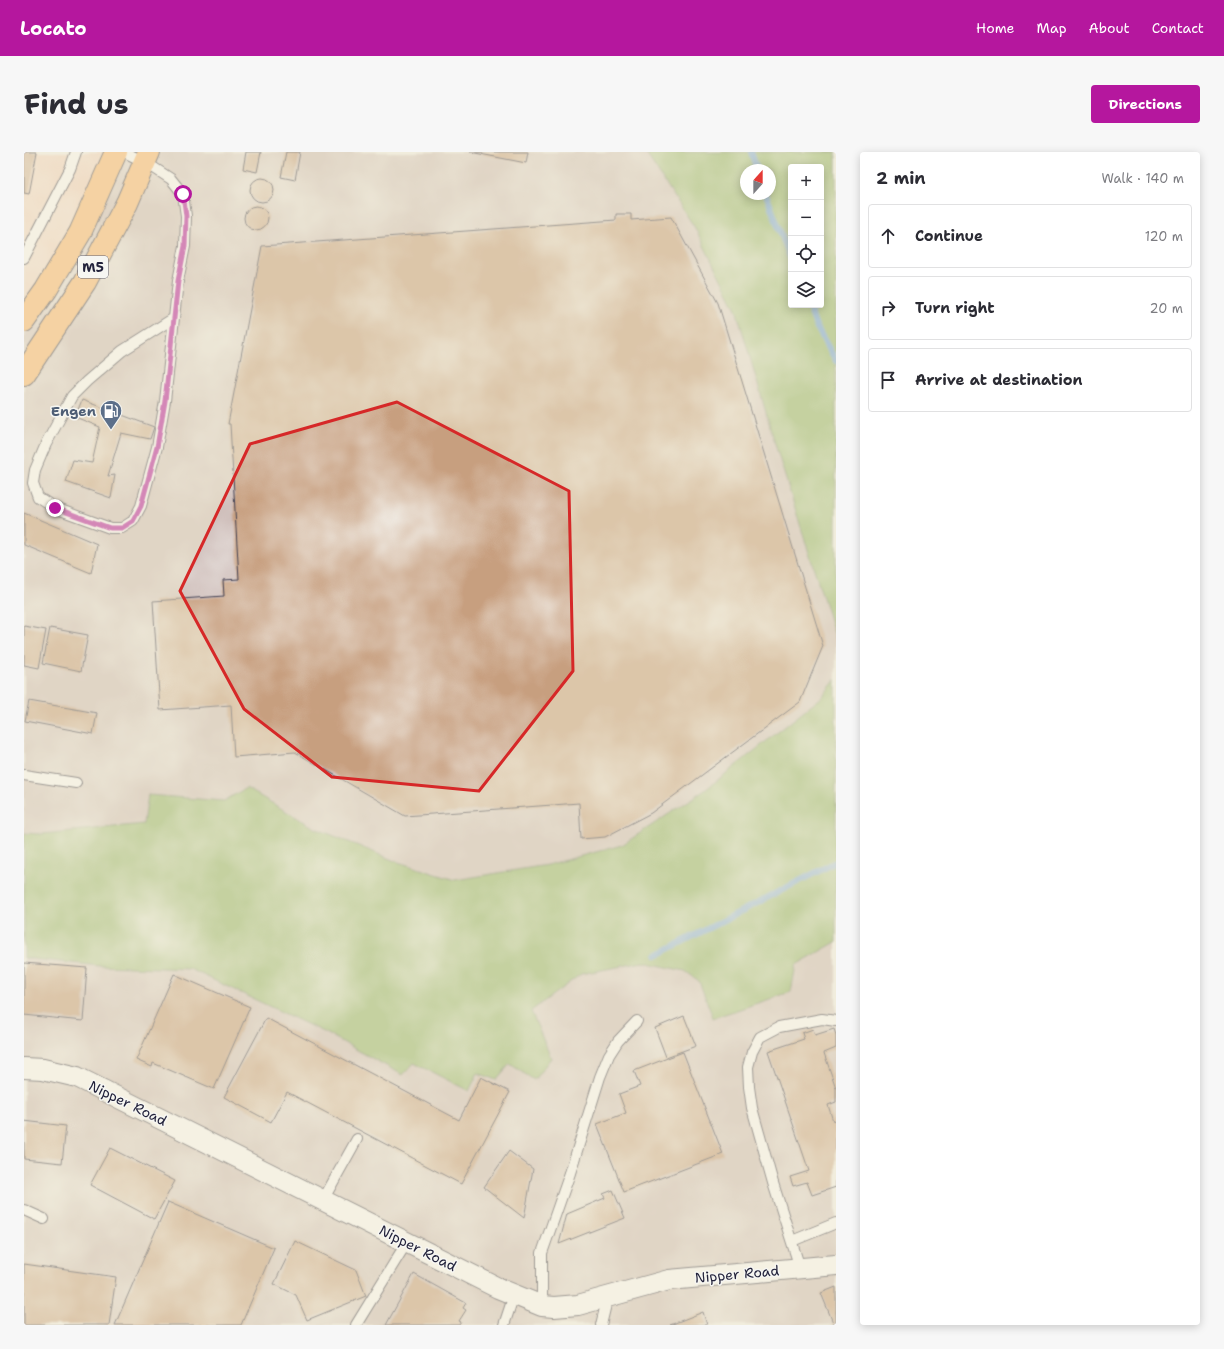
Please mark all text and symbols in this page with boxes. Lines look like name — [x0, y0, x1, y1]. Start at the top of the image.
text: Locato — [20, 16, 87, 41]
text: Home — [976, 19, 1015, 37]
text: Map — [1037, 19, 1067, 37]
text: About — [1089, 19, 1130, 37]
text: Contact — [1152, 19, 1204, 37]
text: Find us — [24, 85, 129, 123]
button: Directions — [1091, 85, 1200, 123]
north arrow — [740, 164, 776, 200]
map controls — [788, 164, 824, 308]
button: + — [788, 164, 824, 200]
text: 2 min — [876, 167, 926, 189]
text: Walk · 140 m — [1101, 170, 1184, 187]
route start — [174, 185, 192, 203]
button: − — [788, 200, 824, 236]
icon: ahead — [877, 225, 899, 247]
text: Continue — [915, 226, 983, 246]
text: 120 m — [1145, 228, 1183, 245]
button: locate — [788, 236, 824, 272]
road number: M5 — [78, 256, 108, 278]
button: layers — [788, 272, 824, 308]
icon: right — [877, 297, 899, 319]
text: Turn right — [915, 298, 995, 318]
text: 20 m — [1150, 300, 1183, 317]
icon: arrive — [877, 369, 899, 391]
text: Arrive at destination — [915, 370, 1083, 390]
fuel station icon: Engen — [98, 398, 124, 431]
place label: Engen — [51, 402, 96, 420]
route end — [46, 499, 64, 517]
street label: Nipper Road — [86, 1076, 170, 1130]
street label: Nipper Road — [376, 1221, 460, 1275]
street label: Nipper Road — [694, 1261, 780, 1287]

